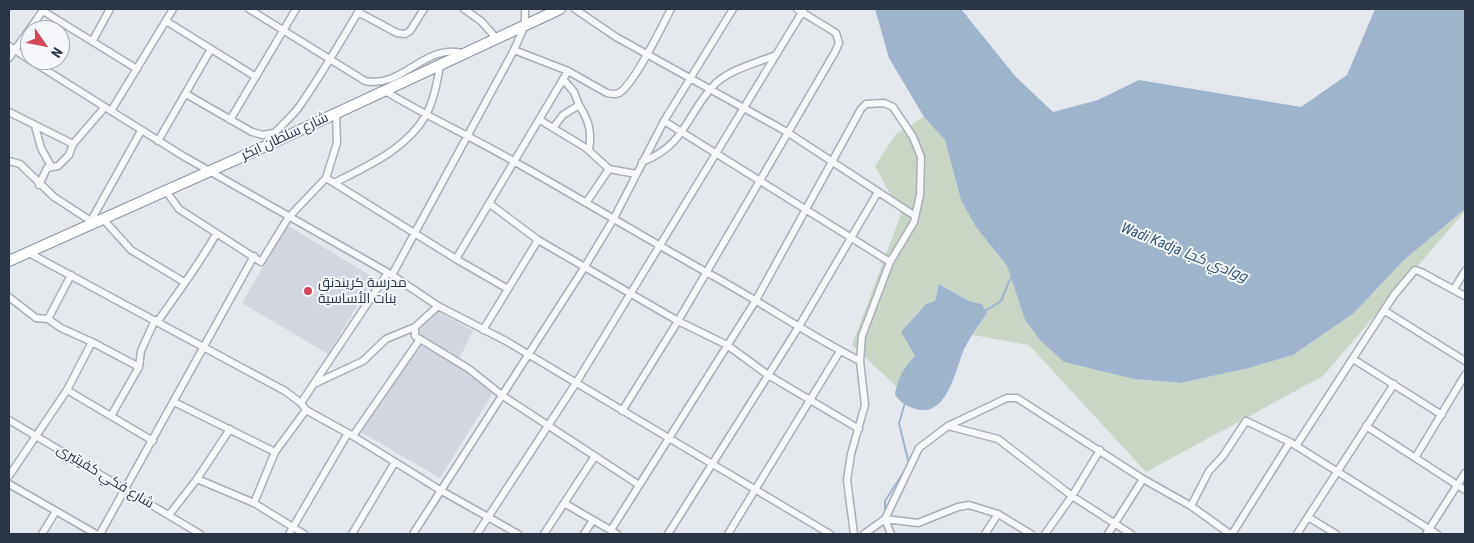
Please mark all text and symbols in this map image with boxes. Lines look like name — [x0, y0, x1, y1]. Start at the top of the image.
north arrow — [20, 20, 70, 70]
text: N — [48, 45, 66, 61]
street label: شارع سلطان ابكر — [239, 109, 331, 165]
water label: Wadi Kadja ووادي كجا — [1118, 219, 1250, 287]
place label: مدرسة كريندنق بنات الأساسية — [318, 275, 407, 308]
marker: مدرسة كريندنق بنات الأساسية — [302, 285, 314, 297]
street label: شارع فكي كفيتيرى — [53, 441, 157, 513]

